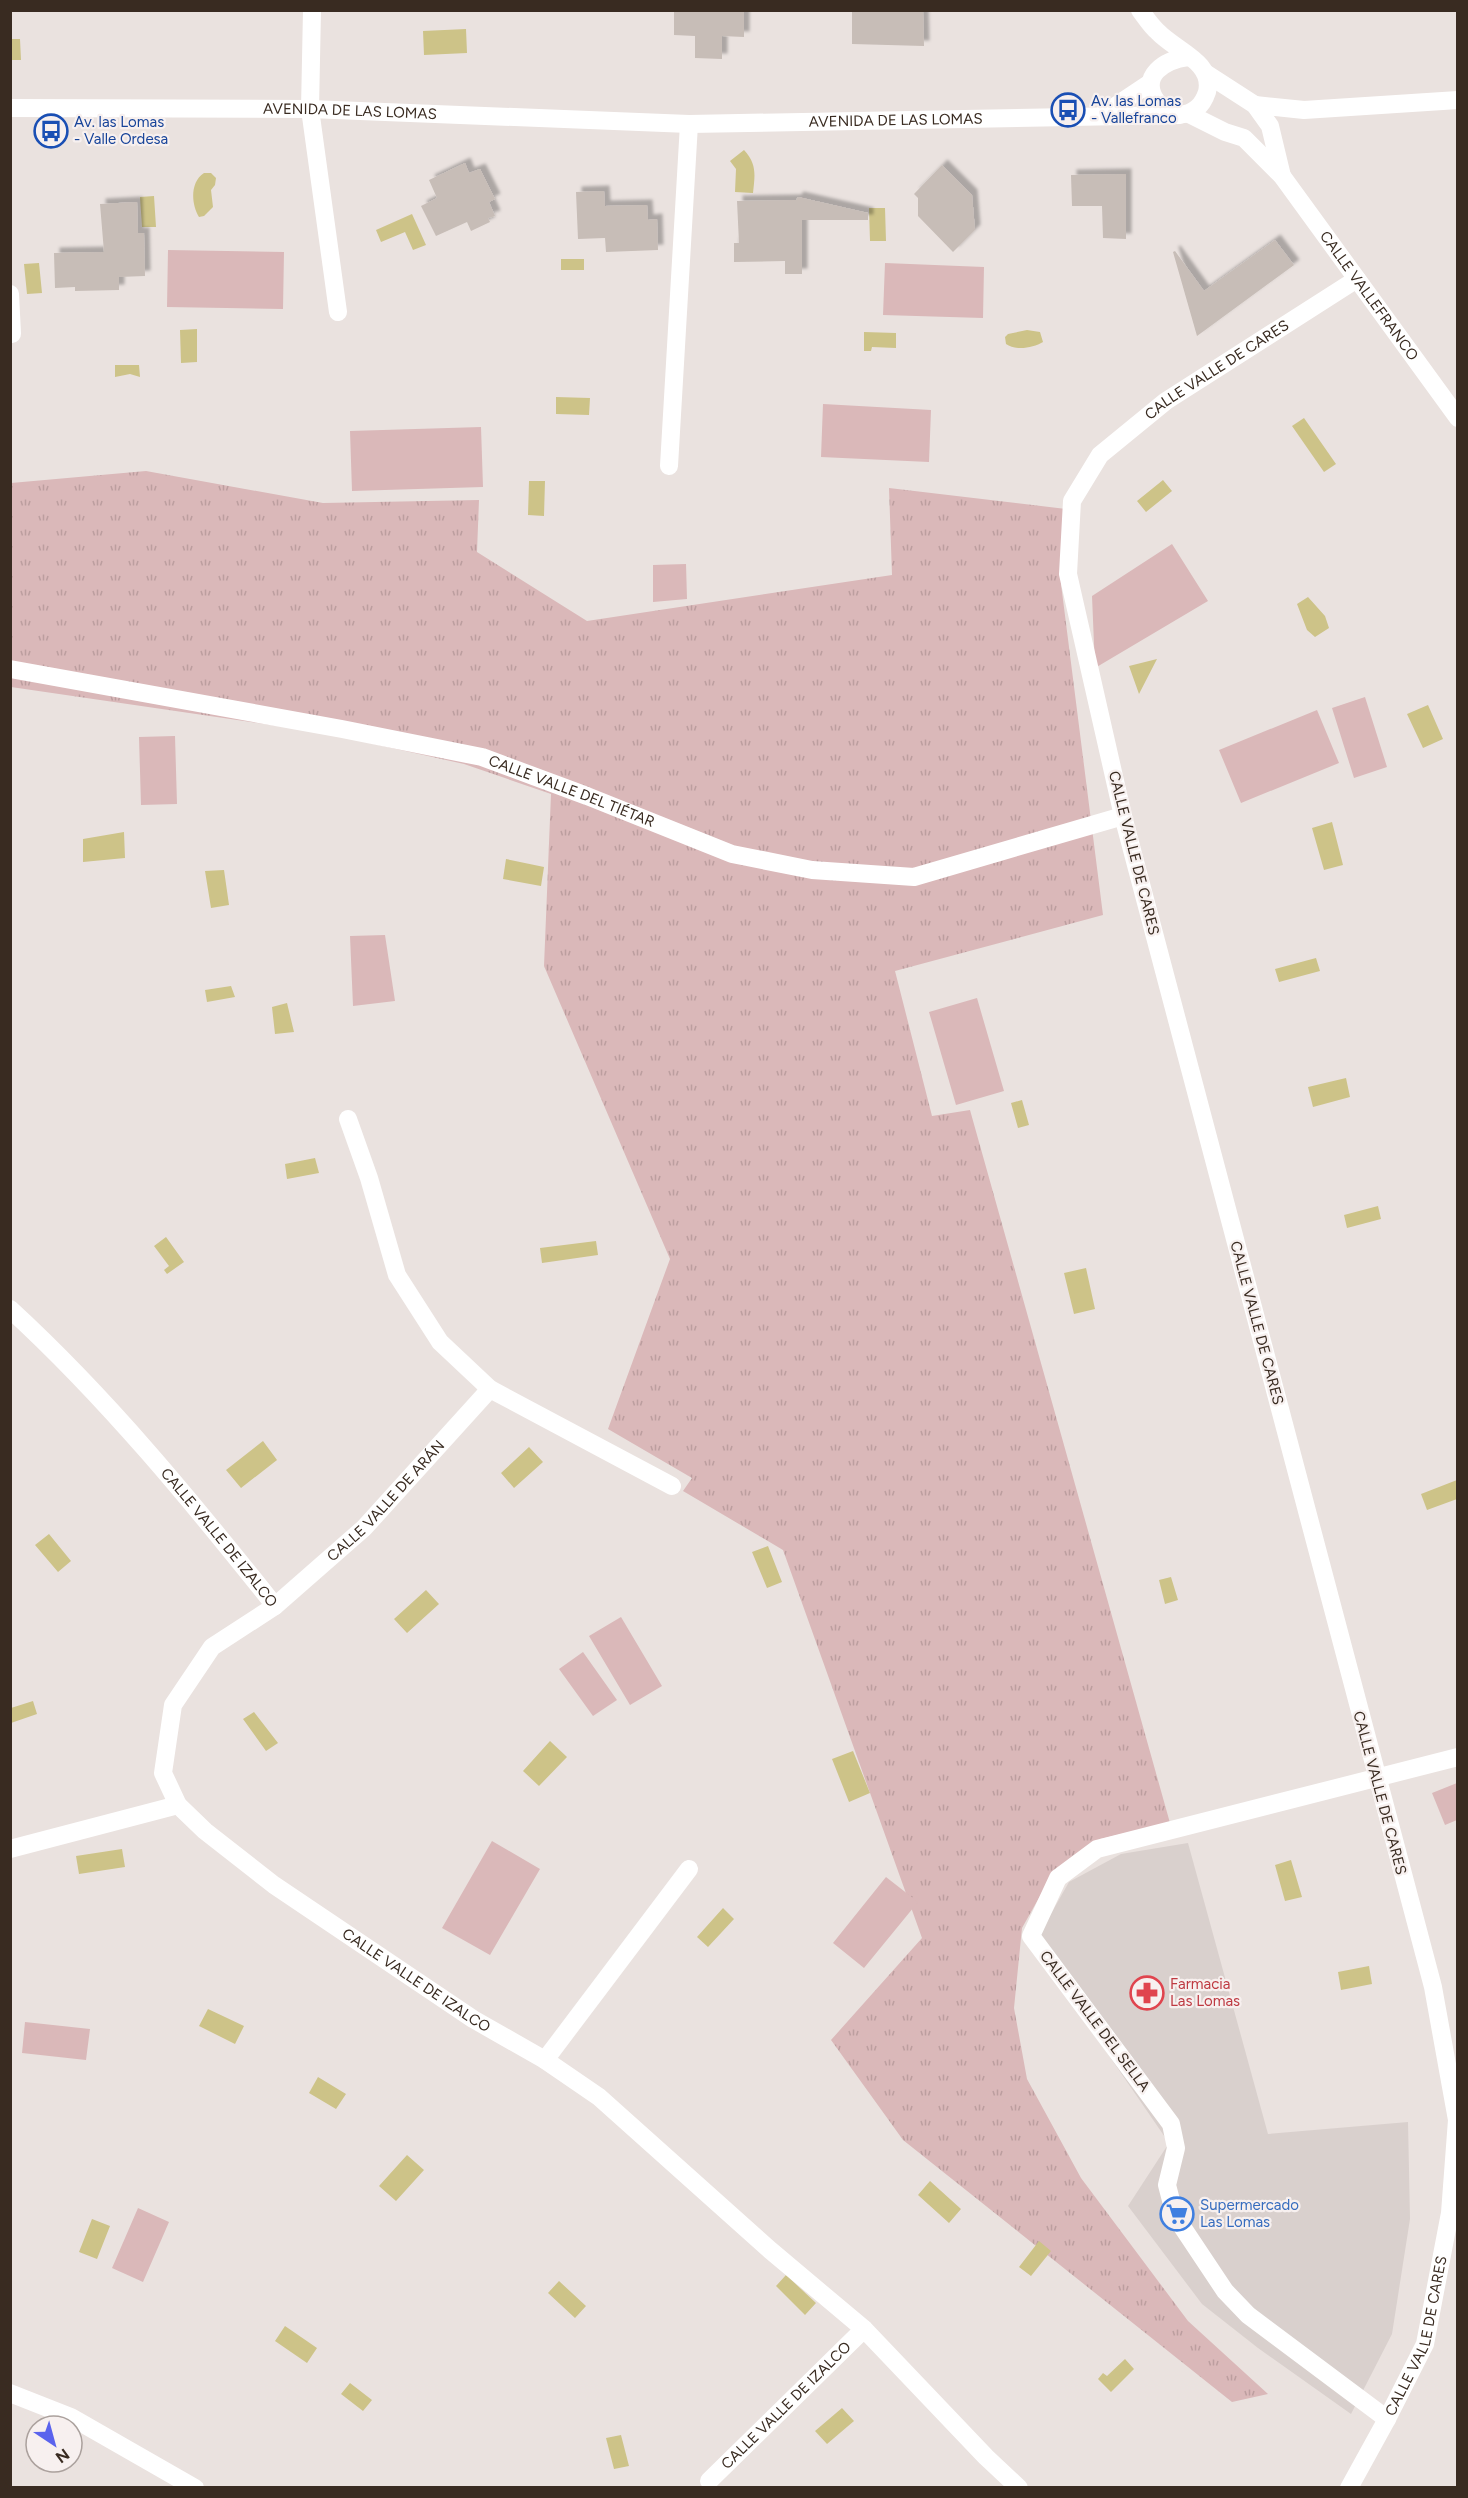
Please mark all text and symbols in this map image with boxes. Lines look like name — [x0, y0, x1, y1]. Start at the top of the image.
bus stop icon: Av. las Lomas - Vallefranco — [1050, 92, 1086, 128]
place label: Av. las Lomas - Vallefranco — [1091, 92, 1181, 127]
street label: AVENIDA DE LAS LOMAS — [263, 100, 437, 123]
street label: AVENIDA DE LAS LOMAS — [809, 110, 983, 131]
bus stop icon: Av. las Lomas - Valle Ordesa — [33, 113, 69, 149]
place label: Av. las Lomas - Valle Ordesa — [74, 113, 168, 148]
street label: CALLE VALLEFRANCO — [1316, 228, 1422, 364]
street label: CALLE VALLE DE CARES — [1141, 316, 1292, 424]
street label: CALLE VALLE DEL TIÉTAR — [486, 751, 657, 831]
street label: CALLE VALLE DE CARES — [1105, 769, 1163, 937]
street label: CALLE VALLE DE CARES — [1226, 1239, 1288, 1407]
street label: CALLE VALLE DE ARÁN — [323, 1436, 448, 1565]
street label: CALLE VALLE DE IZALCO — [157, 1464, 281, 1611]
street label: CALLE VALLE DE CARES — [1349, 1709, 1411, 1877]
street label: CALLE VALLE DE IZALCO — [339, 1925, 494, 2036]
street label: CALLE VALLE DEL SELLA — [1036, 1947, 1154, 2095]
pharmacy icon: Farmacia Las Lomas — [1129, 1975, 1165, 2011]
place label: Farmacia Las Lomas — [1170, 1975, 1240, 2010]
supermarket icon: Supermercado Las Lomas — [1159, 2196, 1195, 2232]
place label: Supermercado Las Lomas — [1200, 2196, 1299, 2231]
street label: CALLE VALLE DE CARES — [1381, 2254, 1451, 2419]
street label: CALLE VALLE DE IZALCO — [718, 2338, 855, 2473]
north arrow — [24, 2414, 84, 2474]
text: N — [52, 2444, 73, 2467]

